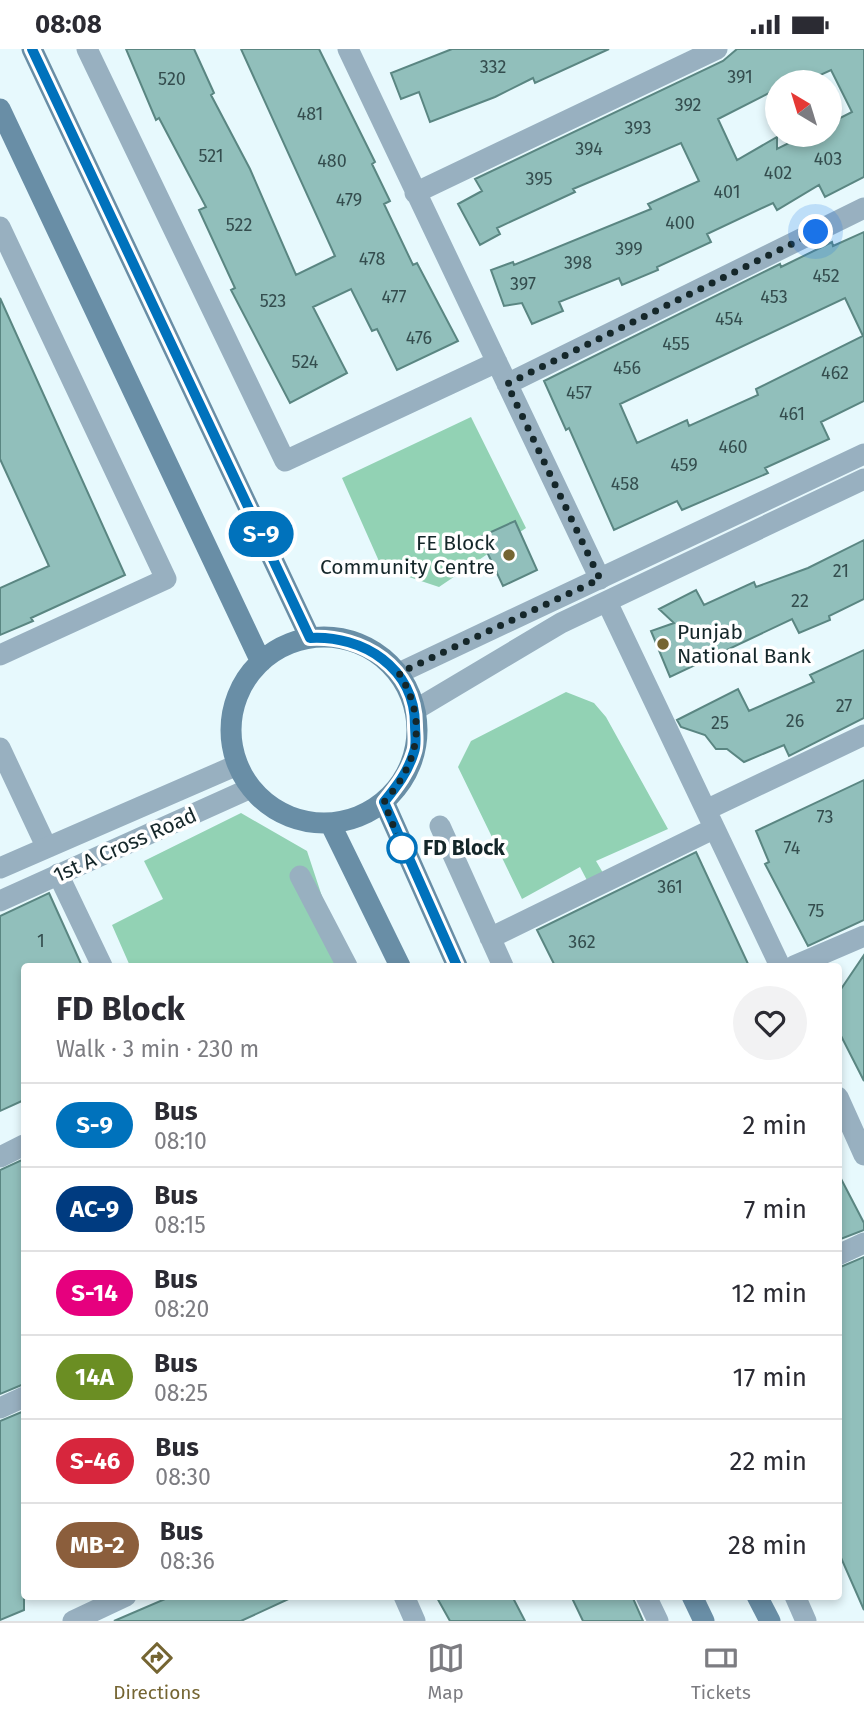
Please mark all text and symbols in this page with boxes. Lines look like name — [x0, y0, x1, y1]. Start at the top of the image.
text: 08:08 — [35, 9, 102, 40]
house number: 332 — [480, 56, 506, 78]
house number: 391 — [727, 66, 753, 88]
house number: 520 — [158, 68, 186, 90]
north arrow — [765, 70, 842, 147]
map controls — [765, 70, 842, 147]
house number: 392 — [675, 94, 701, 116]
house number: 481 — [297, 103, 323, 125]
house number: 393 — [625, 117, 651, 139]
house number: 394 — [575, 138, 603, 160]
house number: 521 — [198, 145, 224, 167]
house number: 403 — [814, 148, 842, 170]
house number: 480 — [317, 150, 347, 172]
house number: 402 — [764, 162, 792, 184]
house number: 395 — [525, 168, 553, 190]
house number: 401 — [714, 181, 740, 203]
house number: 479 — [336, 189, 362, 211]
house number: 400 — [665, 212, 695, 234]
house number: 522 — [226, 214, 252, 236]
your location — [798, 214, 833, 249]
house number: 399 — [615, 238, 643, 260]
house number: 478 — [359, 248, 385, 270]
house number: 398 — [564, 252, 592, 274]
house number: 452 — [812, 265, 840, 287]
house number: 397 — [510, 273, 536, 295]
house number: 477 — [381, 286, 407, 308]
house number: 453 — [760, 286, 788, 308]
house number: 523 — [260, 290, 286, 312]
house number: 454 — [715, 308, 743, 330]
house number: 476 — [406, 327, 432, 349]
house number: 455 — [662, 333, 690, 355]
house number: 524 — [292, 351, 319, 373]
house number: 456 — [613, 357, 641, 379]
house number: 462 — [821, 362, 849, 384]
house number: 457 — [566, 382, 592, 404]
house number: 461 — [779, 403, 805, 425]
house number: 460 — [718, 436, 748, 458]
house number: 459 — [670, 454, 698, 476]
house number: 458 — [611, 473, 639, 495]
line badge: S-9 — [221, 511, 301, 557]
text: S-9 — [243, 520, 279, 548]
place label: FE Block Community Centre — [320, 530, 495, 580]
marker: FE Block Community Centre — [501, 547, 517, 563]
house number: 21 — [833, 560, 849, 582]
house number: 22 — [791, 590, 809, 612]
place label: Punjab National Bank — [677, 619, 811, 669]
marker: Punjab National Bank — [655, 636, 671, 652]
house number: 27 — [836, 695, 852, 717]
house number: 26 — [786, 710, 804, 732]
house number: 25 — [711, 712, 729, 734]
street label: 1st A Cross Road — [49, 802, 201, 888]
house number: 73 — [817, 806, 833, 828]
marker: FD Block — [387, 833, 417, 863]
place label: FD Block — [423, 835, 505, 861]
house number: 74 — [784, 837, 801, 859]
house number: 361 — [657, 876, 683, 898]
house number: 75 — [808, 900, 824, 922]
house number: 1 — [37, 930, 45, 952]
house number: 362 — [568, 931, 596, 953]
button: heart — [733, 986, 807, 1060]
text: FD Block — [56, 989, 185, 1029]
text: Walk · 3 min · 230 m — [56, 1035, 259, 1063]
text: Bus — [154, 1096, 197, 1127]
text: 2 min — [742, 1110, 807, 1141]
text: S-9 — [76, 1111, 113, 1139]
text: 08:10 — [154, 1127, 207, 1155]
text: Bus — [154, 1180, 198, 1211]
text: 7 min — [744, 1194, 807, 1225]
text: AC-9 — [70, 1195, 119, 1223]
text: 08:15 — [154, 1211, 206, 1239]
text: Bus — [154, 1264, 197, 1295]
text: 12 min — [731, 1278, 807, 1309]
text: S-14 — [71, 1279, 118, 1307]
text: 08:20 — [154, 1295, 209, 1323]
text: Bus — [154, 1348, 197, 1379]
text: 17 min — [732, 1362, 807, 1393]
text: 14A — [75, 1363, 114, 1391]
text: 08:25 — [154, 1379, 208, 1407]
text: Bus — [155, 1432, 199, 1463]
text: 22 min — [730, 1446, 807, 1477]
text: S-46 — [70, 1447, 120, 1475]
text: 08:30 — [155, 1463, 211, 1491]
text: Bus — [160, 1516, 203, 1547]
text: 28 min — [728, 1530, 807, 1561]
text: MB-2 — [70, 1531, 125, 1559]
text: 08:36 — [160, 1547, 215, 1575]
tab: Directions — [113, 1639, 200, 1704]
tab: Map — [427, 1639, 465, 1704]
tab: Tickets — [691, 1639, 751, 1704]

